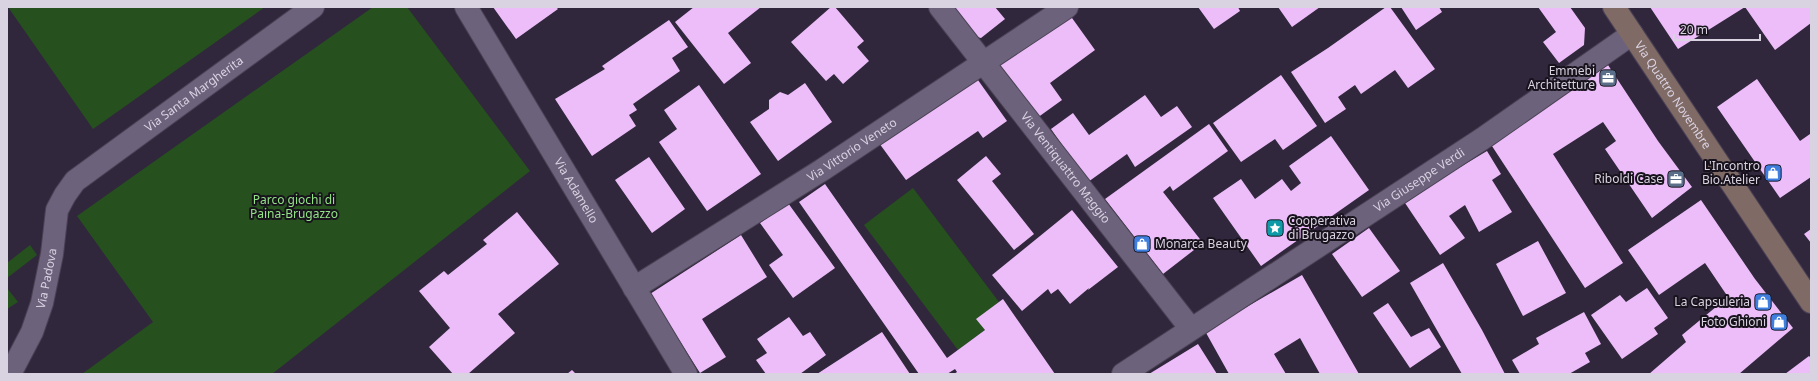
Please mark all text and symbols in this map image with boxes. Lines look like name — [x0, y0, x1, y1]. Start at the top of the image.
scale bar — [1674, 16, 1760, 42]
text: 20 m — [1680, 21, 1708, 38]
street label: Via Quattro Novembre — [1631, 37, 1716, 152]
street label: Via Santa Margherita — [141, 52, 246, 135]
place label: Emmebi Architetture — [1528, 62, 1595, 93]
office icon: Emmebi Architetture — [1598, 68, 1618, 88]
street label: Via Ventiquattro Maggio — [1017, 108, 1115, 227]
street label: Via Vittorio Veneto — [803, 114, 900, 185]
street label: Via Giuseppe Verdi — [1370, 144, 1468, 216]
street label: Via Adamello — [550, 154, 603, 226]
place label: L'Incontro Bio.Atelier — [1702, 157, 1760, 188]
shop icon: L'Incontro Bio.Atelier — [1763, 163, 1783, 183]
office icon: Riboldi Case — [1666, 169, 1686, 189]
place label: Riboldi Case — [1594, 170, 1663, 187]
park label: Parco giochi di Paina-Brugazzo — [250, 191, 338, 222]
place label: Cooperativa di Brugazzo — [1288, 212, 1356, 243]
place icon: Cooperativa di Brugazzo — [1265, 218, 1285, 238]
shop icon: Monarca Beauty — [1132, 234, 1152, 254]
place label: Monarca Beauty — [1155, 235, 1248, 252]
street label: Via Padova — [32, 247, 61, 311]
shop icon: La Capsuleria — [1753, 292, 1773, 312]
place label: La Capsuleria — [1674, 293, 1750, 310]
shop icon: Foto Ghioni — [1769, 312, 1789, 332]
place label: Foto Ghioni — [1701, 313, 1766, 330]

